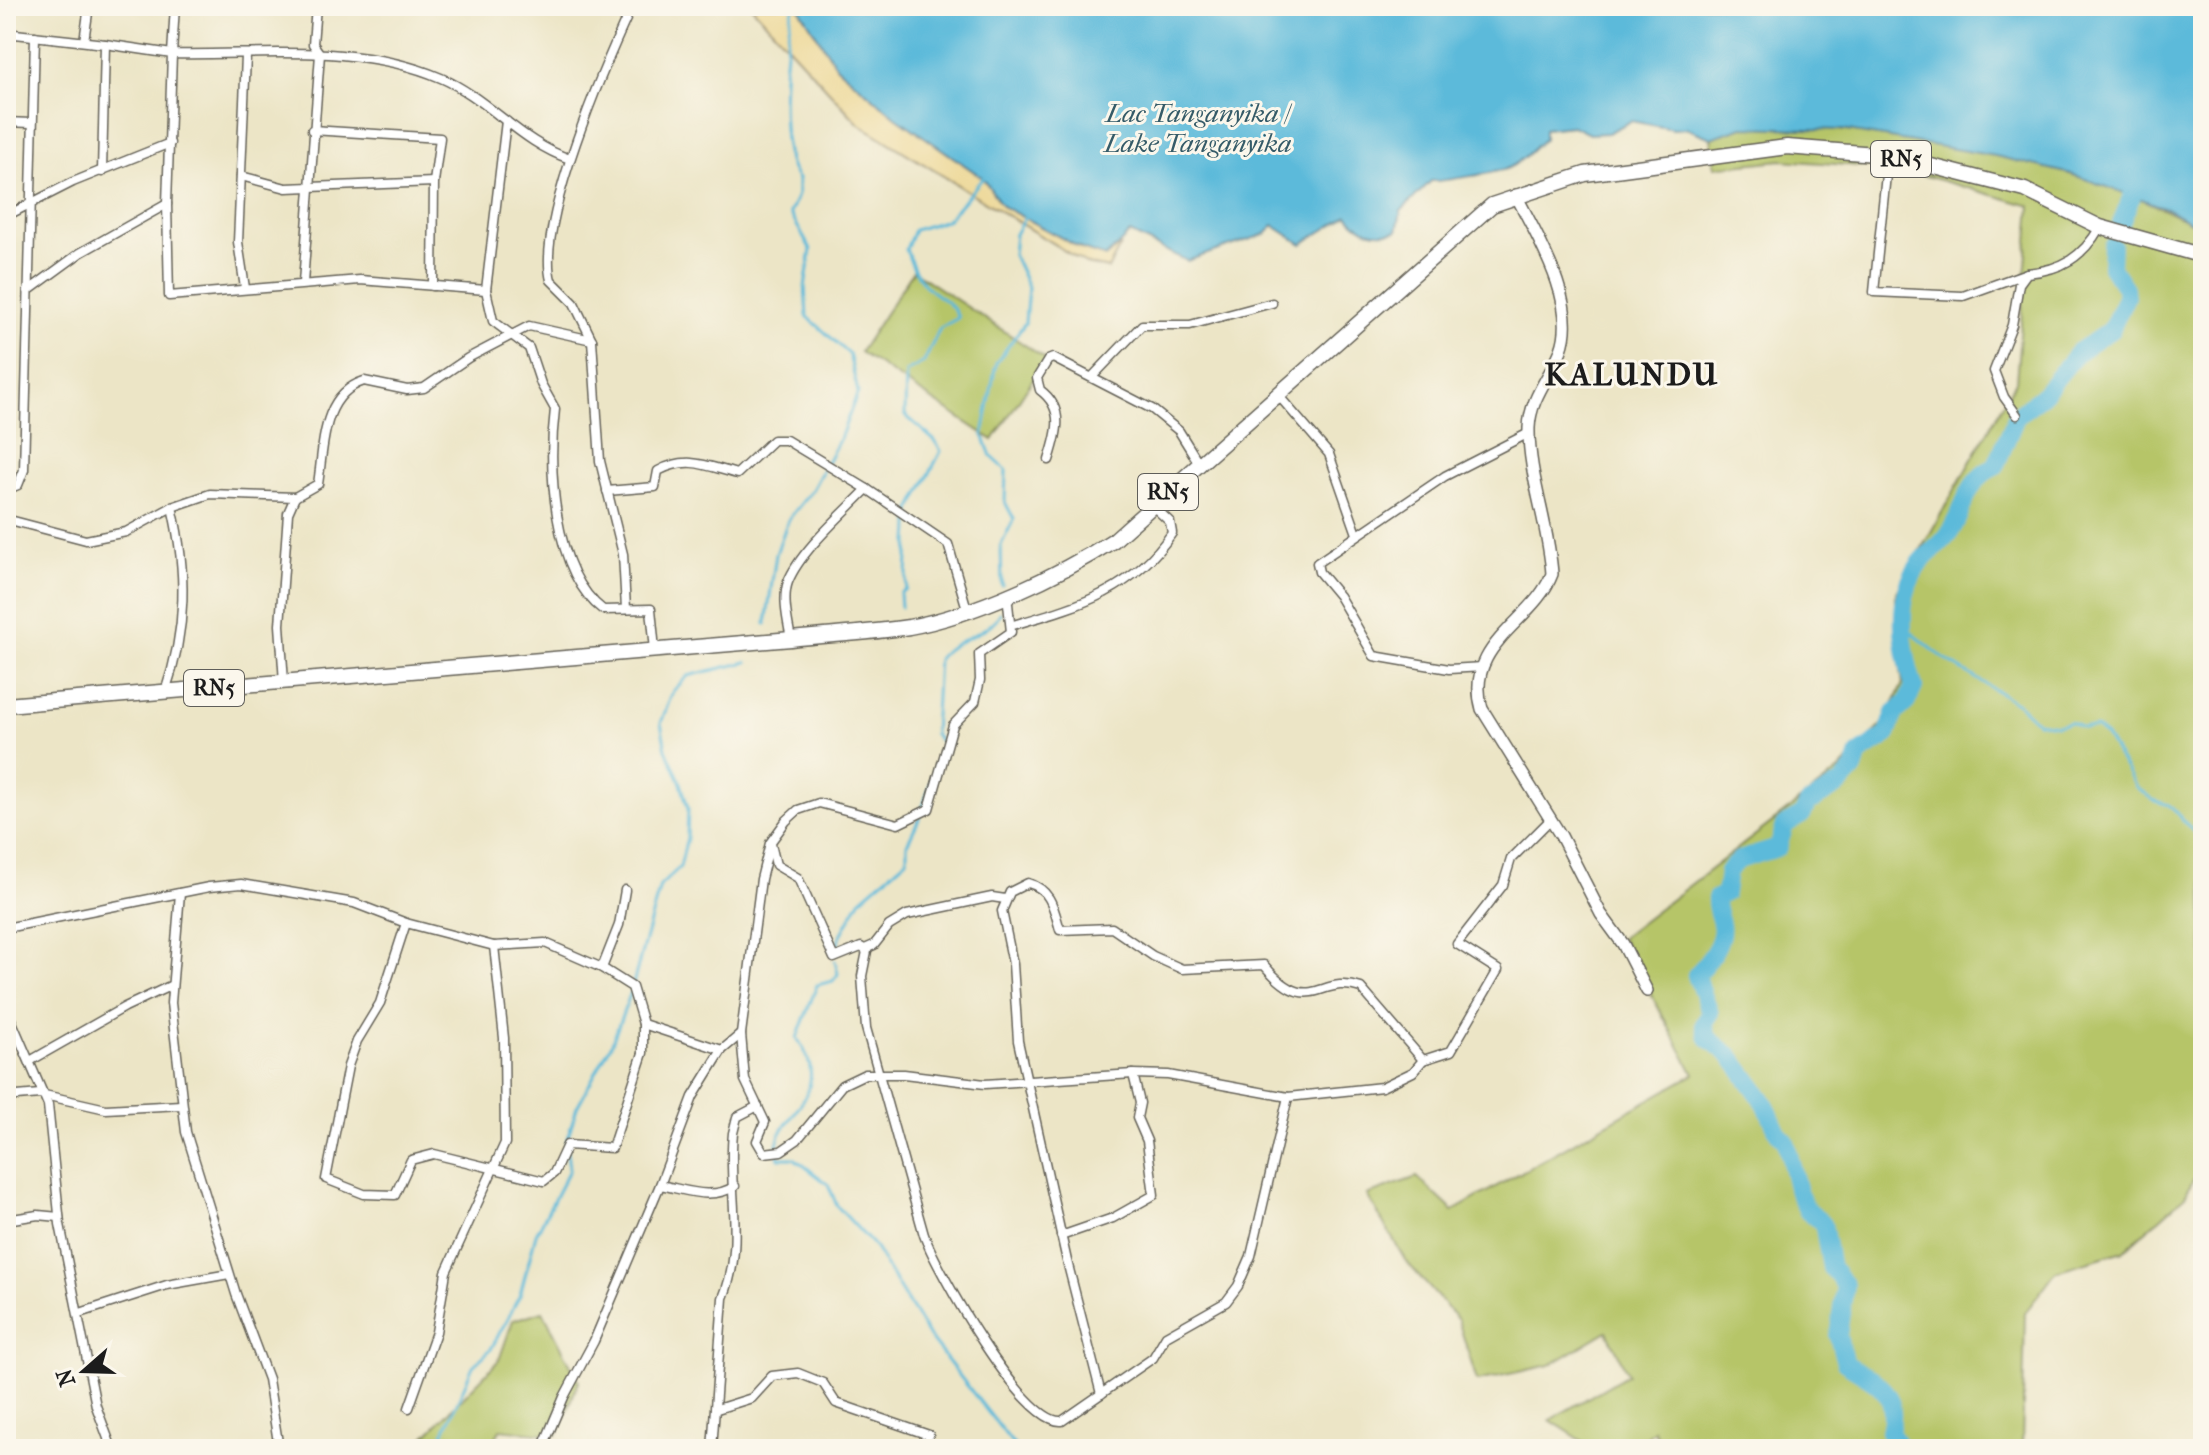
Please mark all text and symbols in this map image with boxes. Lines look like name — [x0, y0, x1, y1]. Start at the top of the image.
water label: Lac Tanganyika / Lake Tanganyika — [1102, 98, 1293, 159]
road number: RN5 — [1871, 141, 1931, 177]
district label: KALUNDU — [1545, 356, 1719, 393]
road number: RN5 — [1138, 474, 1198, 510]
road number: RN5 — [184, 670, 244, 706]
north arrow — [44, 1331, 124, 1411]
text: N — [51, 1365, 81, 1390]

